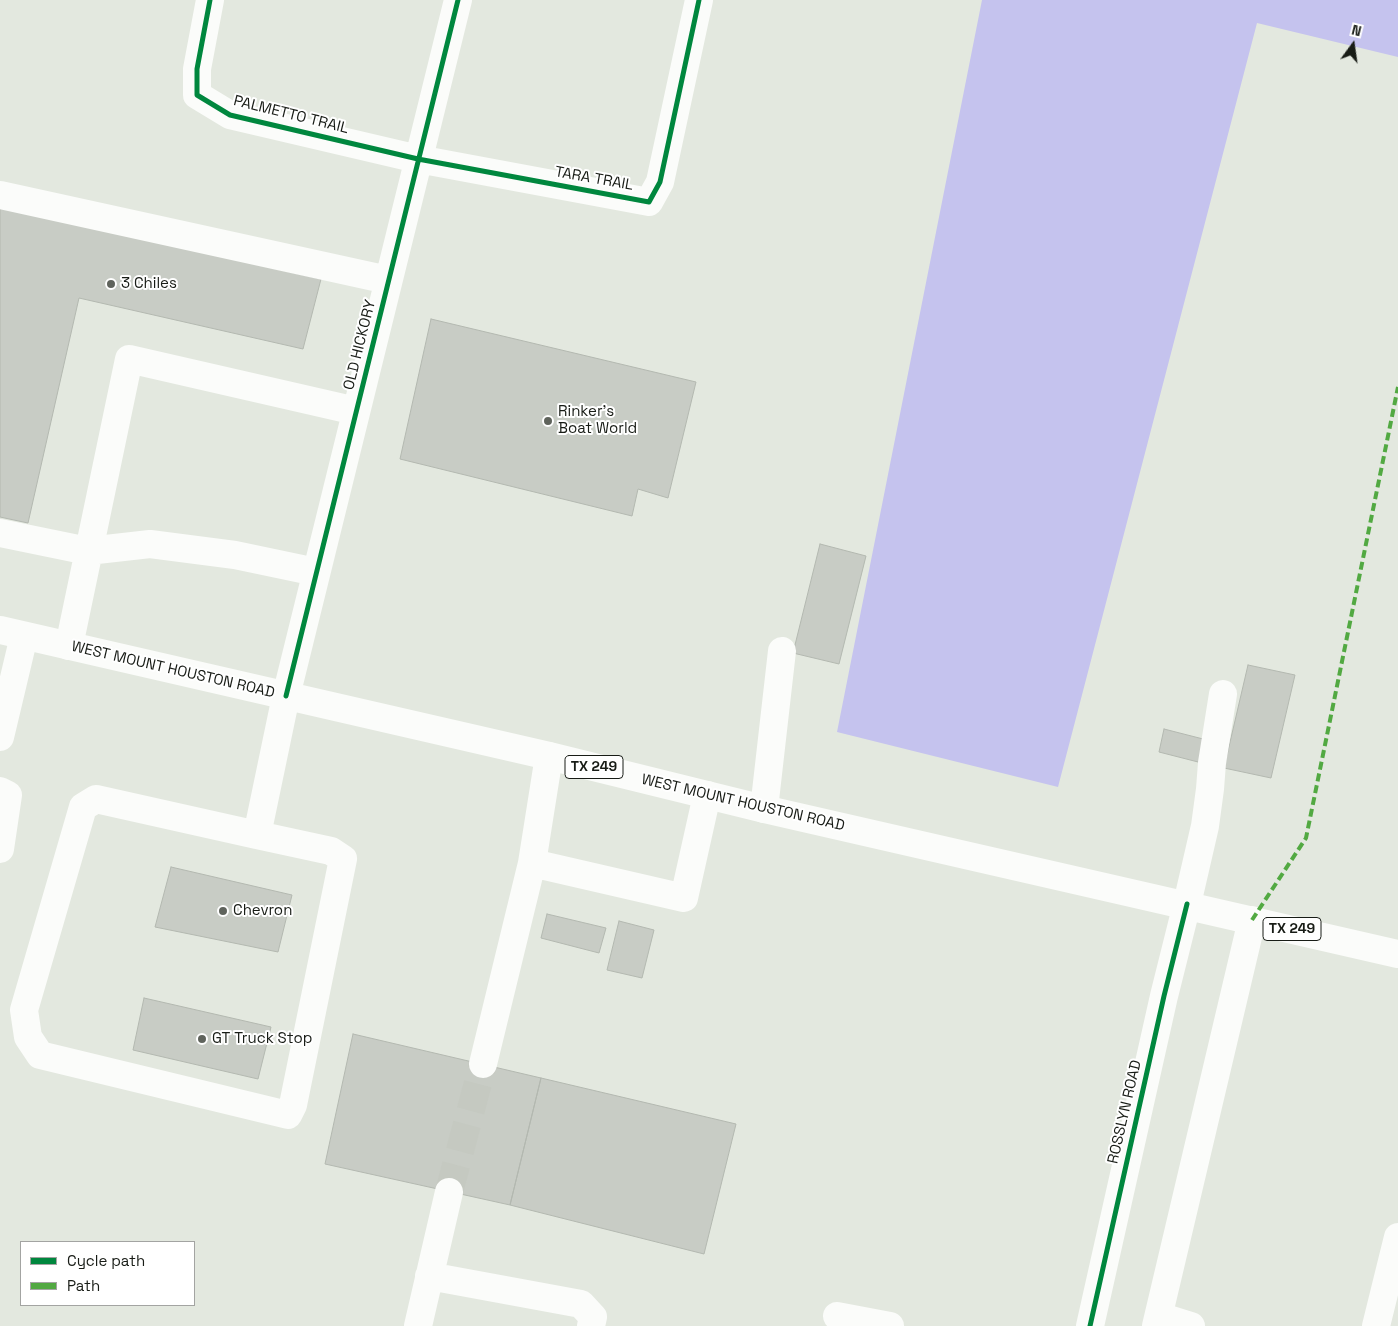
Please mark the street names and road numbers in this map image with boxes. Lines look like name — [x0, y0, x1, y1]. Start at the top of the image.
street label: PALMETTO TRAIL — [232, 92, 350, 138]
street label: TARA TRAIL — [553, 163, 635, 195]
street label: OLD HICKORY — [340, 298, 380, 392]
street label: WEST MOUNT HOUSTON ROAD — [70, 638, 276, 702]
road number: TX 249 — [565, 756, 623, 779]
street label: WEST MOUNT HOUSTON ROAD — [640, 771, 846, 835]
road number: TX 249 — [1263, 918, 1321, 941]
street label: ROSSLYN ROAD — [1104, 1058, 1146, 1166]

